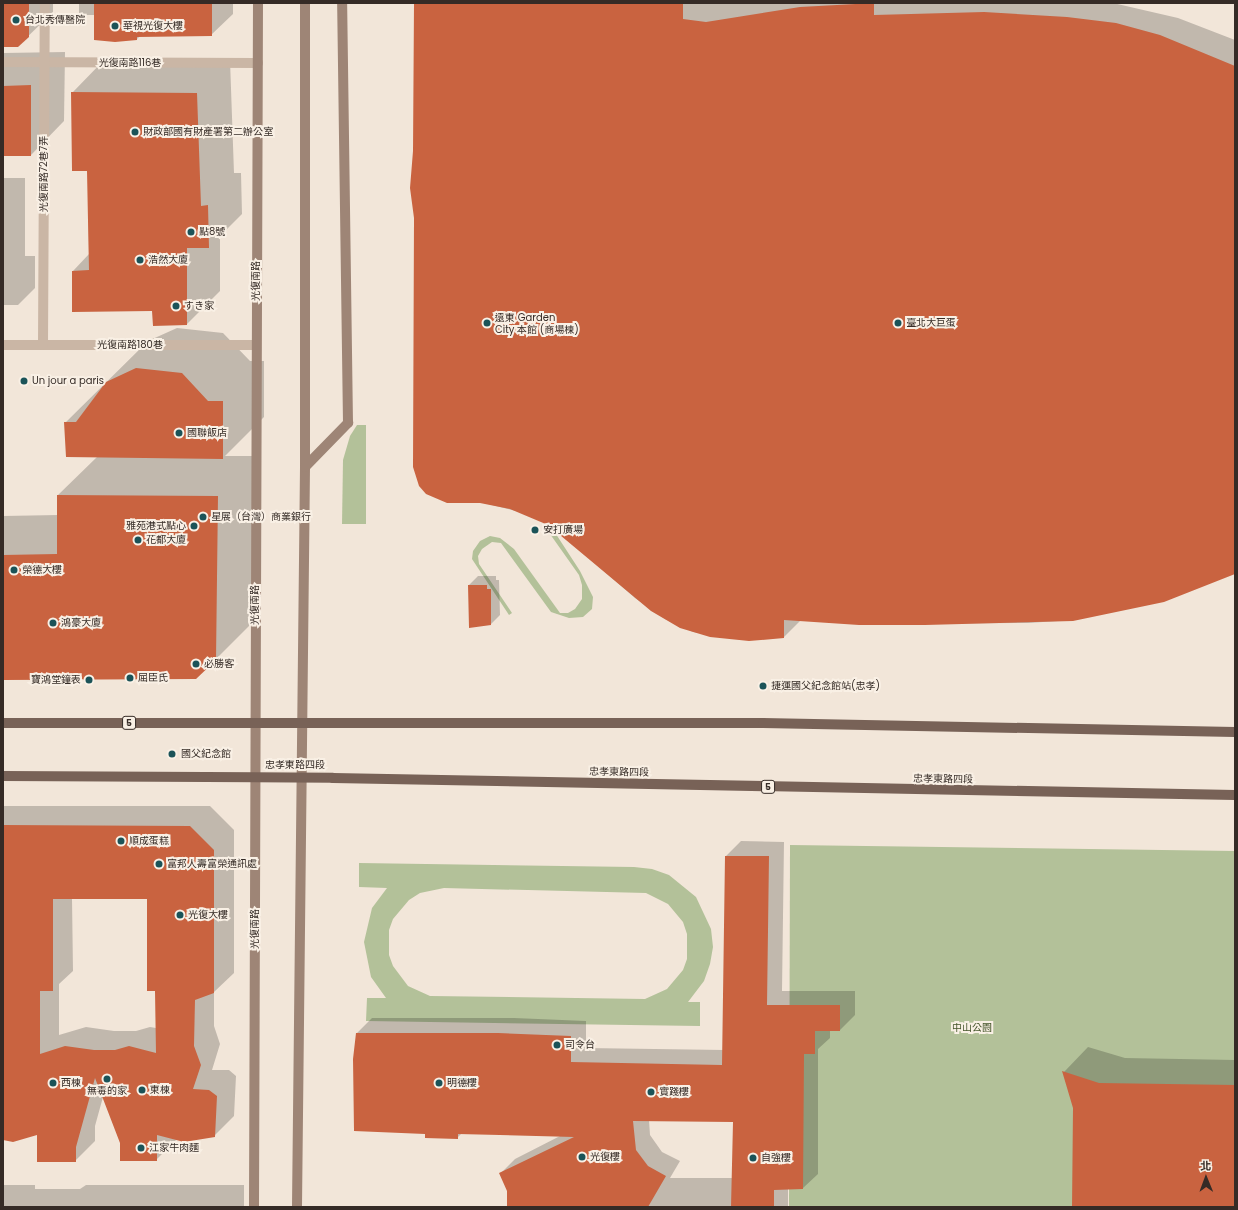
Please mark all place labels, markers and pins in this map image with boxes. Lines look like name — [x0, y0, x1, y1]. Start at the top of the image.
marker: 台北秀傳醫院 — [10, 14, 22, 26]
place label: 台北秀傳醫院 — [25, 14, 85, 26]
place label: 華視光復大樓 — [123, 20, 183, 32]
marker: 華視光復大樓 — [110, 21, 120, 31]
place label: 財政部國有財產署第二辦公室 — [143, 126, 273, 138]
marker: 財政部國有財產署第二辦公室 — [130, 127, 140, 137]
place label: 點8號 — [199, 226, 225, 238]
marker: 點8號 — [186, 227, 196, 237]
place label: 浩然大廈 — [148, 254, 188, 266]
marker: 浩然大廈 — [135, 255, 145, 265]
place label: すき家 — [184, 300, 214, 312]
marker: すき家 — [171, 301, 181, 311]
place label: 遠東 Garden City 本館 (商場棟) — [495, 311, 579, 334]
place label: 臺北大巨蛋 — [906, 317, 956, 329]
marker: 遠東 Garden City 本館 (商場棟) — [482, 318, 492, 328]
marker: 臺北大巨蛋 — [893, 318, 903, 328]
place label: Un jour a paris — [32, 375, 104, 387]
marker: Un jour a paris — [19, 376, 29, 386]
place label: 國聯飯店 — [187, 427, 227, 439]
marker: 國聯飯店 — [174, 428, 184, 438]
place label: 星展（台灣）商業銀行 — [211, 511, 311, 523]
marker: 星展（台灣）商業銀行 — [198, 512, 208, 522]
place label: 雅苑港式點心 — [126, 520, 186, 532]
marker: 雅苑港式點心 — [189, 521, 199, 531]
place label: 安打廣場 — [543, 524, 583, 536]
marker: 安打廣場 — [530, 525, 540, 535]
place label: 花都大廈 — [146, 534, 186, 546]
marker: 花都大廈 — [133, 535, 143, 545]
place label: 榮德大樓 — [22, 564, 62, 576]
marker: 榮德大樓 — [9, 565, 19, 575]
place label: 鴻豪大廈 — [61, 617, 101, 629]
marker: 鴻豪大廈 — [48, 618, 58, 628]
place label: 必勝客 — [204, 658, 234, 670]
marker: 必勝客 — [191, 659, 201, 669]
place label: 屈臣氏 — [138, 672, 168, 684]
marker: 屈臣氏 — [125, 673, 135, 683]
place label: 寶鴻堂鐘表 — [31, 674, 81, 686]
marker: 寶鴻堂鐘表 — [84, 675, 94, 685]
place label: 捷運國父紀念館站(忠孝) — [771, 680, 880, 692]
marker: 捷運國父紀念館站(忠孝) — [758, 681, 768, 691]
marker: 國父紀念館 — [166, 748, 178, 760]
place label: 國父紀念館 — [181, 748, 231, 760]
place label: 順成蛋糕 — [129, 835, 169, 847]
marker: 順成蛋糕 — [116, 836, 126, 846]
place label: 富邦人壽富榮通訊處 — [167, 858, 257, 870]
marker: 富邦人壽富榮通訊處 — [154, 859, 164, 869]
place label: 光復大樓 — [188, 909, 228, 921]
marker: 光復大樓 — [175, 910, 185, 920]
place label: 司令台 — [565, 1039, 595, 1051]
marker: 司令台 — [552, 1040, 562, 1050]
marker: 無毒的家 — [102, 1074, 112, 1084]
place label: 西棟 — [61, 1077, 81, 1089]
place label: 明德樓 — [447, 1077, 477, 1089]
marker: 西棟 — [48, 1078, 58, 1088]
marker: 明德樓 — [434, 1078, 444, 1088]
place label: 東棟 — [150, 1084, 170, 1096]
place label: 無毒的家 — [87, 1085, 127, 1097]
marker: 東棟 — [137, 1085, 147, 1095]
place label: 實踐樓 — [659, 1086, 689, 1098]
marker: 實踐樓 — [646, 1087, 656, 1097]
place label: 江家牛肉麵 — [149, 1142, 199, 1154]
marker: 江家牛肉麵 — [136, 1143, 146, 1153]
place label: 光復樓 — [590, 1151, 620, 1163]
marker: 光復樓 — [577, 1152, 587, 1162]
place label: 自強樓 — [761, 1152, 791, 1164]
marker: 自強樓 — [748, 1153, 758, 1163]

